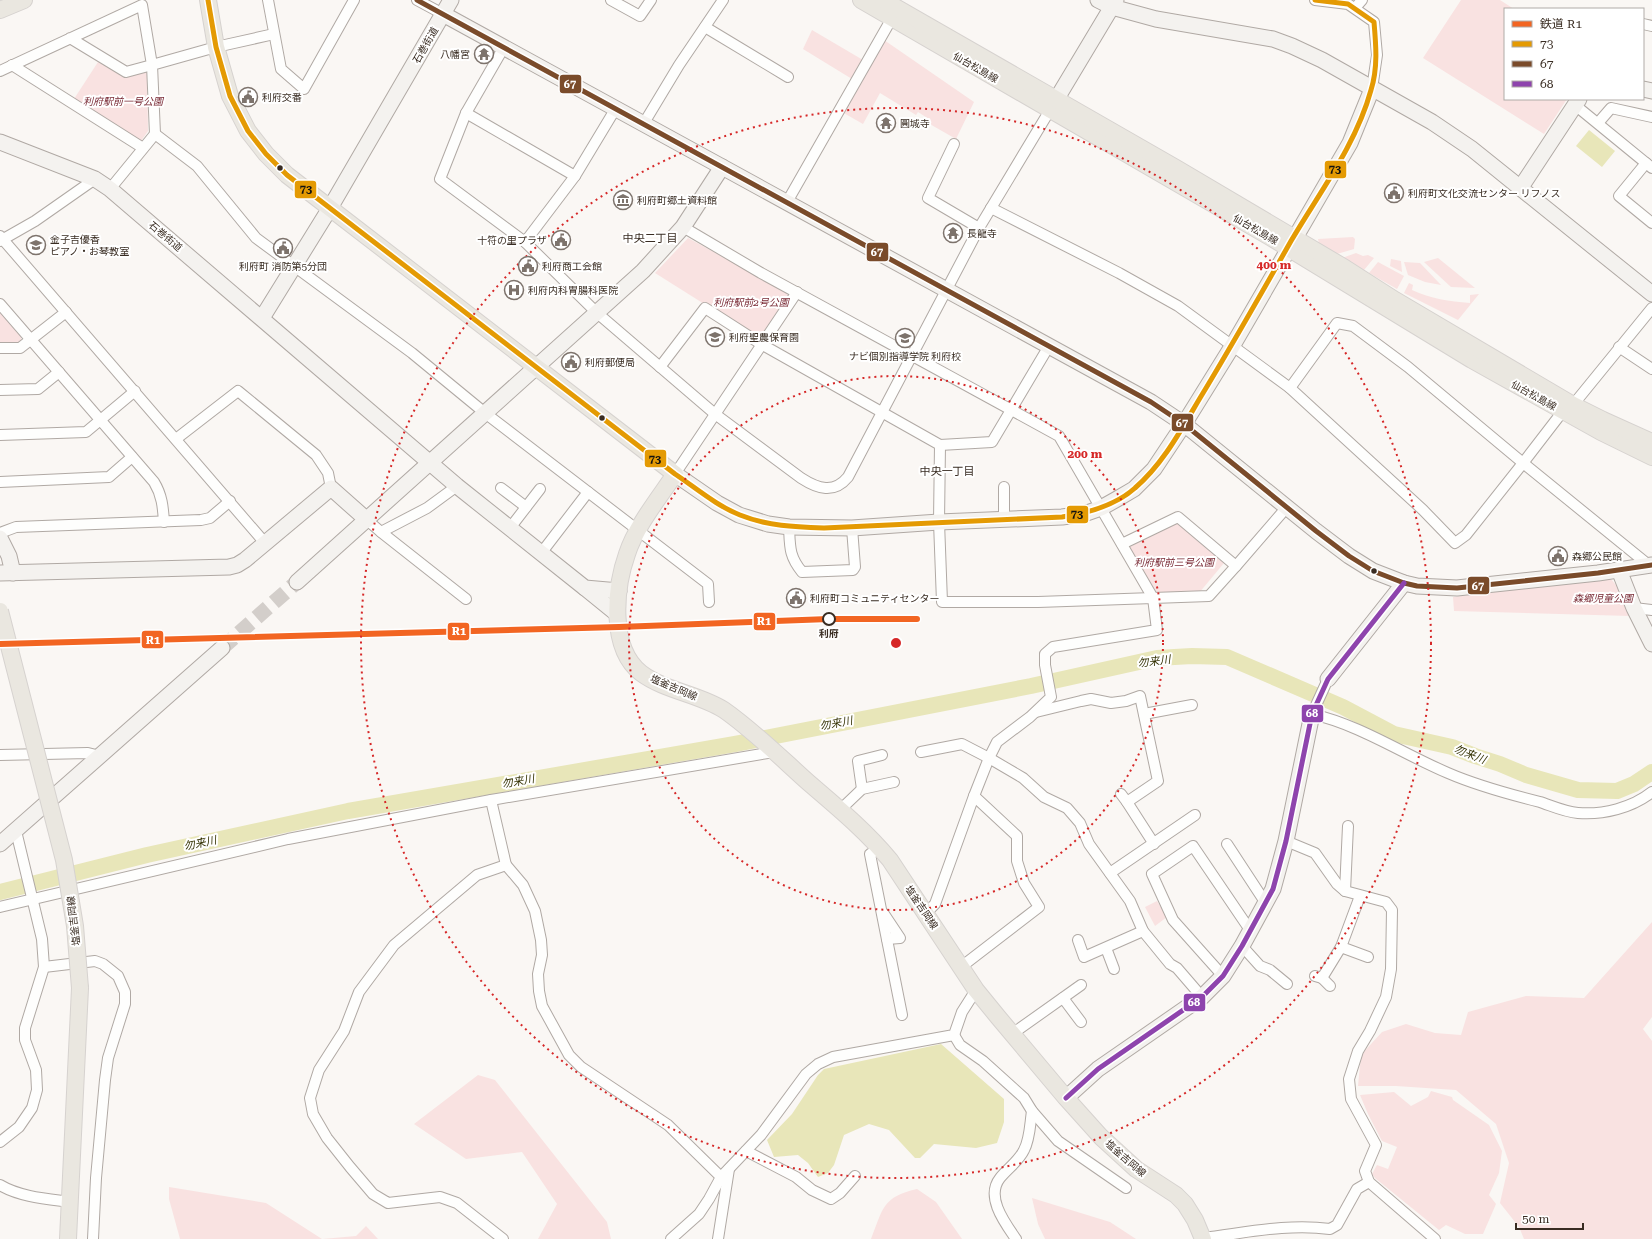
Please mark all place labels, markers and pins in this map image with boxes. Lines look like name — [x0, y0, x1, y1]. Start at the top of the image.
temple icon: 八幡宮 — [473, 43, 495, 65]
place label: 八幡宮 — [440, 49, 470, 60]
public building icon: 利府交番 — [237, 86, 259, 108]
place label: 利府交番 — [262, 92, 302, 103]
temple icon: 圓城寺 — [875, 112, 897, 134]
place label: 圓城寺 — [900, 118, 930, 129]
unlabelled marker — [275, 163, 285, 173]
public building icon: 利府町文化交流センター リフノス — [1383, 182, 1405, 204]
place label: 利府町文化交流センター リフノス — [1408, 188, 1561, 199]
museum icon: 利府町郷土資料館 — [612, 189, 634, 211]
place label: 利府町郷土資料館 — [637, 195, 717, 206]
temple icon: 長龍寺 — [942, 222, 964, 244]
place label: 長龍寺 — [967, 228, 997, 239]
public building icon: 十符の里プラザ — [550, 229, 572, 251]
school or university icon: 金子吉優香 ピアノ・お琴教室 — [25, 234, 47, 256]
place label: 金子吉優香 ピアノ・お琴教室 — [50, 234, 129, 257]
place label: 十符の里プラザ — [477, 235, 547, 246]
public building icon: 利府町 消防第5分団 — [272, 237, 294, 259]
public building icon: 利府商工会館 — [517, 255, 539, 277]
place label: 利府町 消防第5分団 — [239, 261, 327, 272]
place label: 利府商工会館 — [542, 261, 602, 272]
hospital icon: 利府内科胃腸科医院 — [503, 279, 525, 301]
place label: 利府内科胃腸科医院 — [528, 285, 618, 296]
school or university icon: 利府聖農保育園 — [704, 326, 726, 348]
school or university icon: ナビ個別指導学院 利府校 — [894, 327, 916, 349]
place label: 利府聖農保育園 — [729, 332, 799, 343]
public building icon: 利府郵便局 — [560, 351, 582, 373]
place label: ナビ個別指導学院 利府校 — [849, 351, 961, 362]
place label: 利府郵便局 — [585, 357, 635, 368]
unlabelled marker — [597, 413, 607, 423]
public building icon: 森郷公民館 — [1547, 545, 1569, 567]
place label: 森郷公民館 — [1572, 551, 1622, 562]
unlabelled marker — [1369, 566, 1379, 576]
public building icon: 利府町コミュニティセンター — [785, 587, 807, 609]
place label: 利府町コミュニティセンター — [810, 593, 939, 604]
marker: 利府 — [822, 612, 836, 626]
place label: 利府 — [818, 628, 839, 639]
centre of rings — [889, 636, 903, 650]

